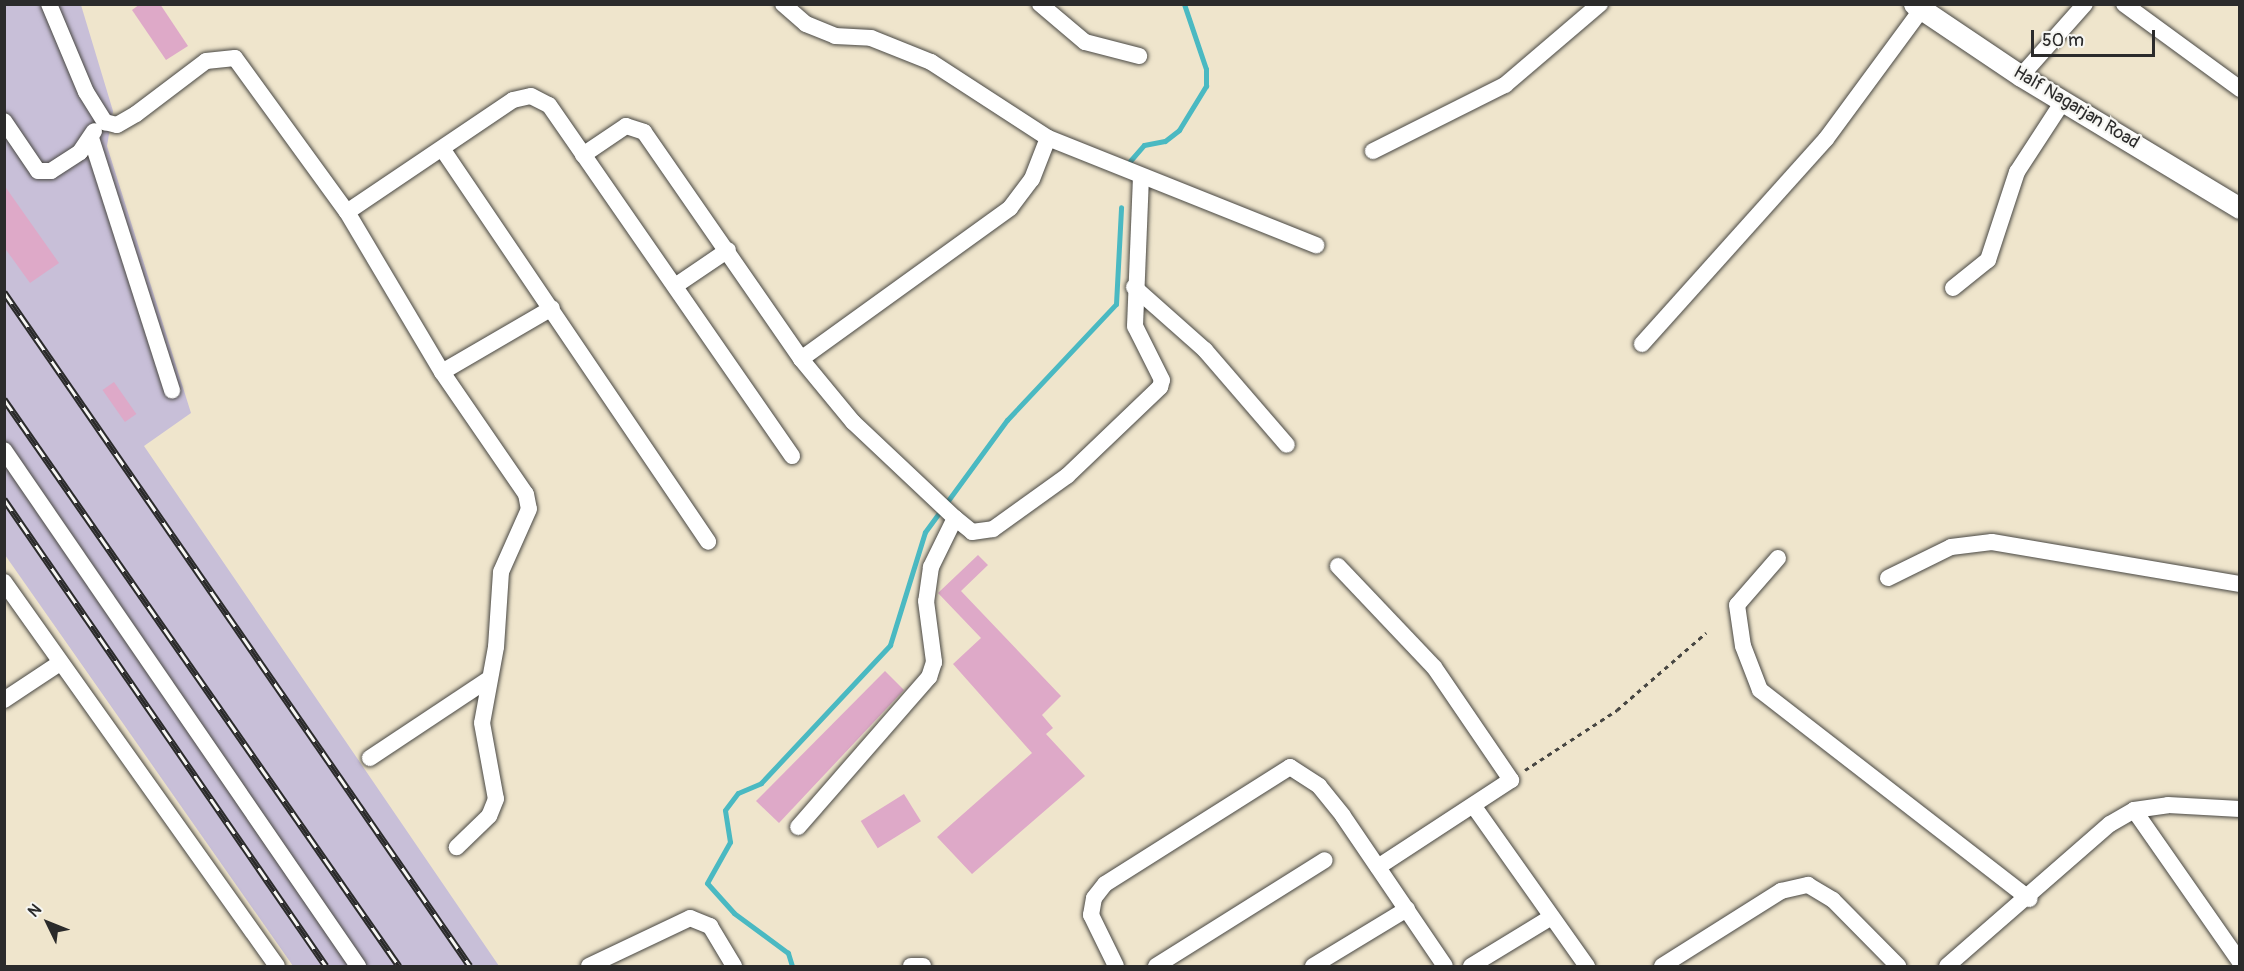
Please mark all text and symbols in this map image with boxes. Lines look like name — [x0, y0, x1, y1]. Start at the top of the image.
scale bar — [2034, 18, 2158, 56]
text: 50 m — [2042, 29, 2084, 52]
street label: Half Nagarjan Road — [2009, 62, 2143, 154]
north arrow — [18, 893, 78, 953]
text: N — [24, 900, 46, 922]

